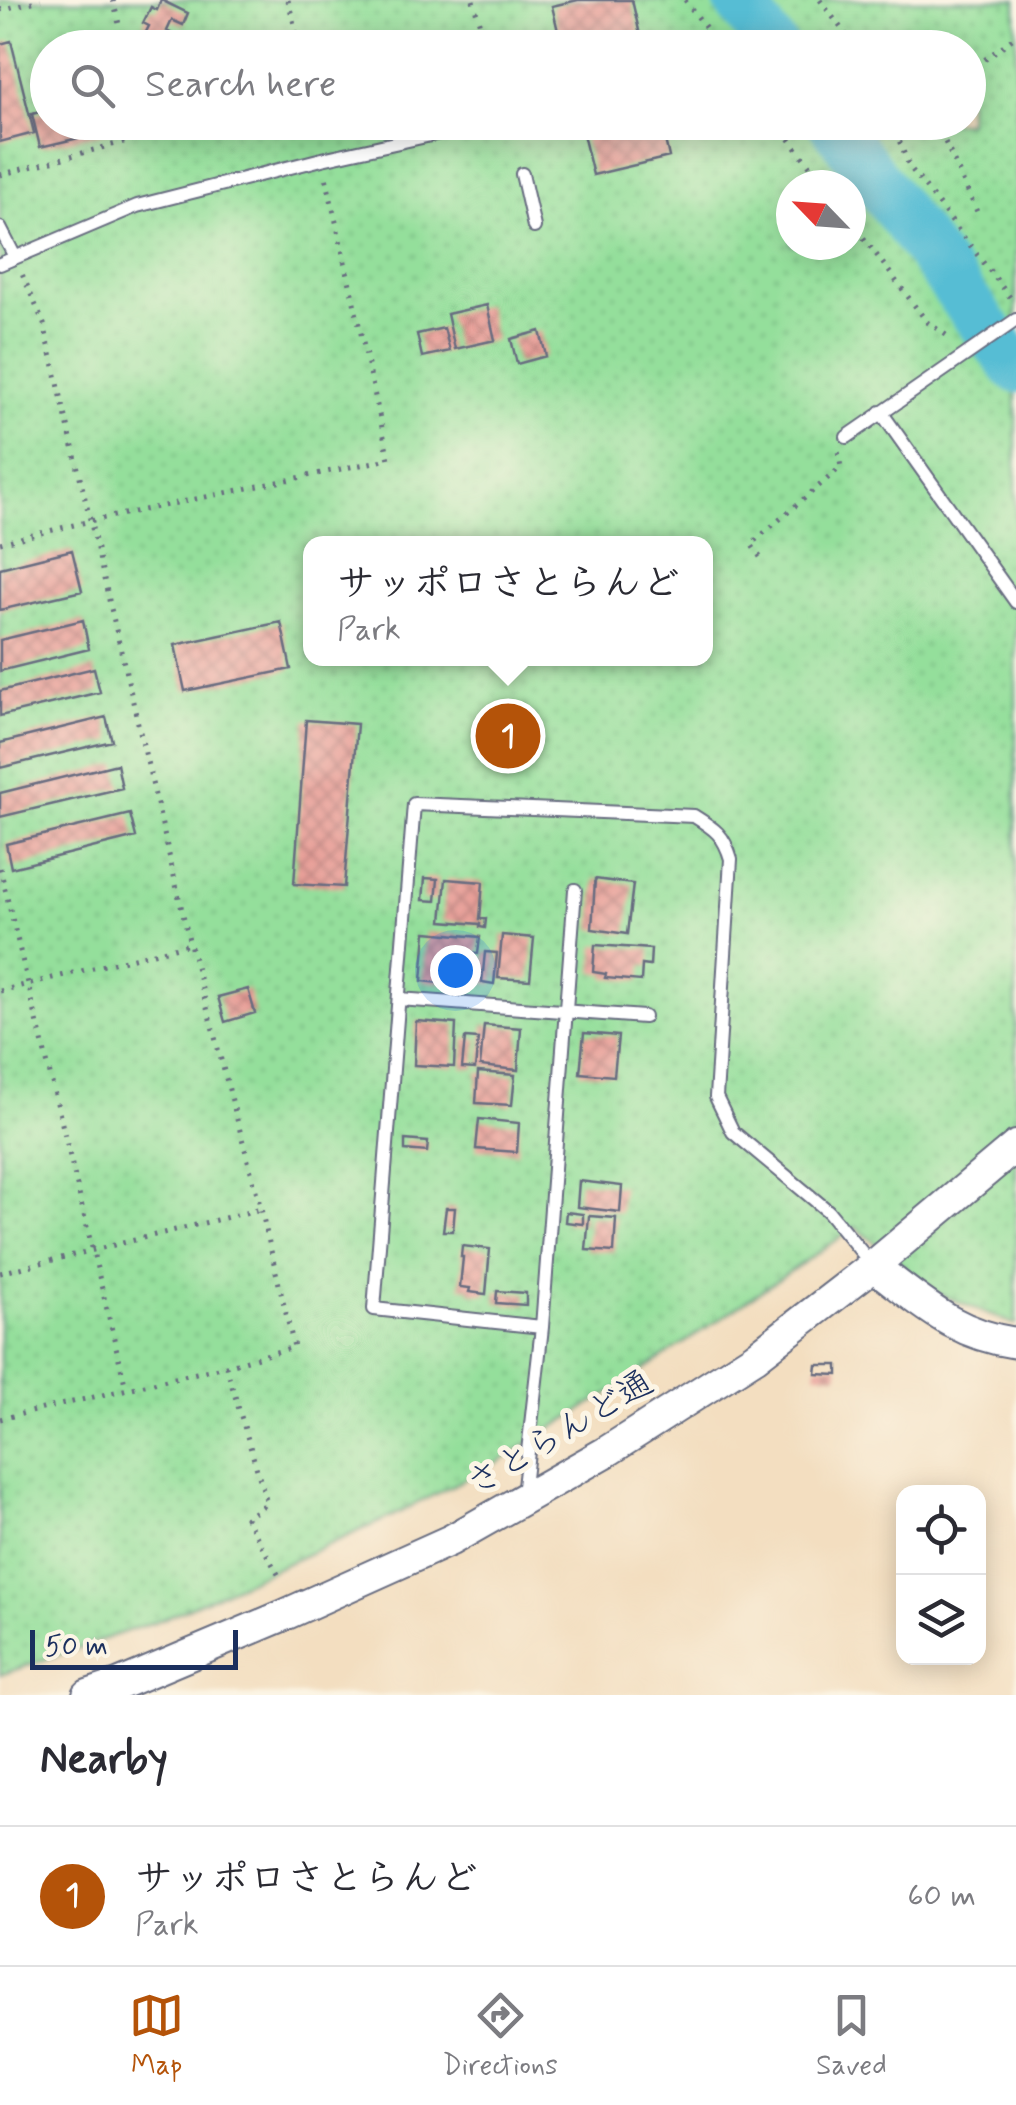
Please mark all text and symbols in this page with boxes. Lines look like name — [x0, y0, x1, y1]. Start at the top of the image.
search box — [30, 30, 986, 140]
icon: search — [65, 58, 120, 113]
text: Search here — [145, 61, 336, 110]
north arrow — [776, 170, 866, 260]
popup — [303, 536, 713, 666]
text: サッポロさとらんど — [337, 560, 679, 609]
text: Park — [337, 609, 401, 651]
pin: 1 — [476, 698, 540, 774]
your location — [430, 945, 481, 996]
street label: さとらんど通 — [458, 1360, 662, 1508]
map controls — [896, 1485, 986, 1665]
button: locate — [896, 1485, 986, 1575]
button: layers — [896, 1575, 986, 1665]
scale bar — [30, 1625, 238, 1670]
text: 50 m — [45, 1629, 108, 1666]
text: Nearby — [40, 1733, 168, 1788]
text: サッポロさとらんど — [135, 1855, 477, 1904]
text: 1 — [65, 1875, 80, 1917]
text: 60 m — [907, 1875, 976, 1917]
text: Park — [135, 1904, 199, 1946]
tab: Map — [129, 1988, 184, 2085]
tab: Directions — [443, 1988, 558, 2085]
tab: Saved — [816, 1988, 887, 2085]

